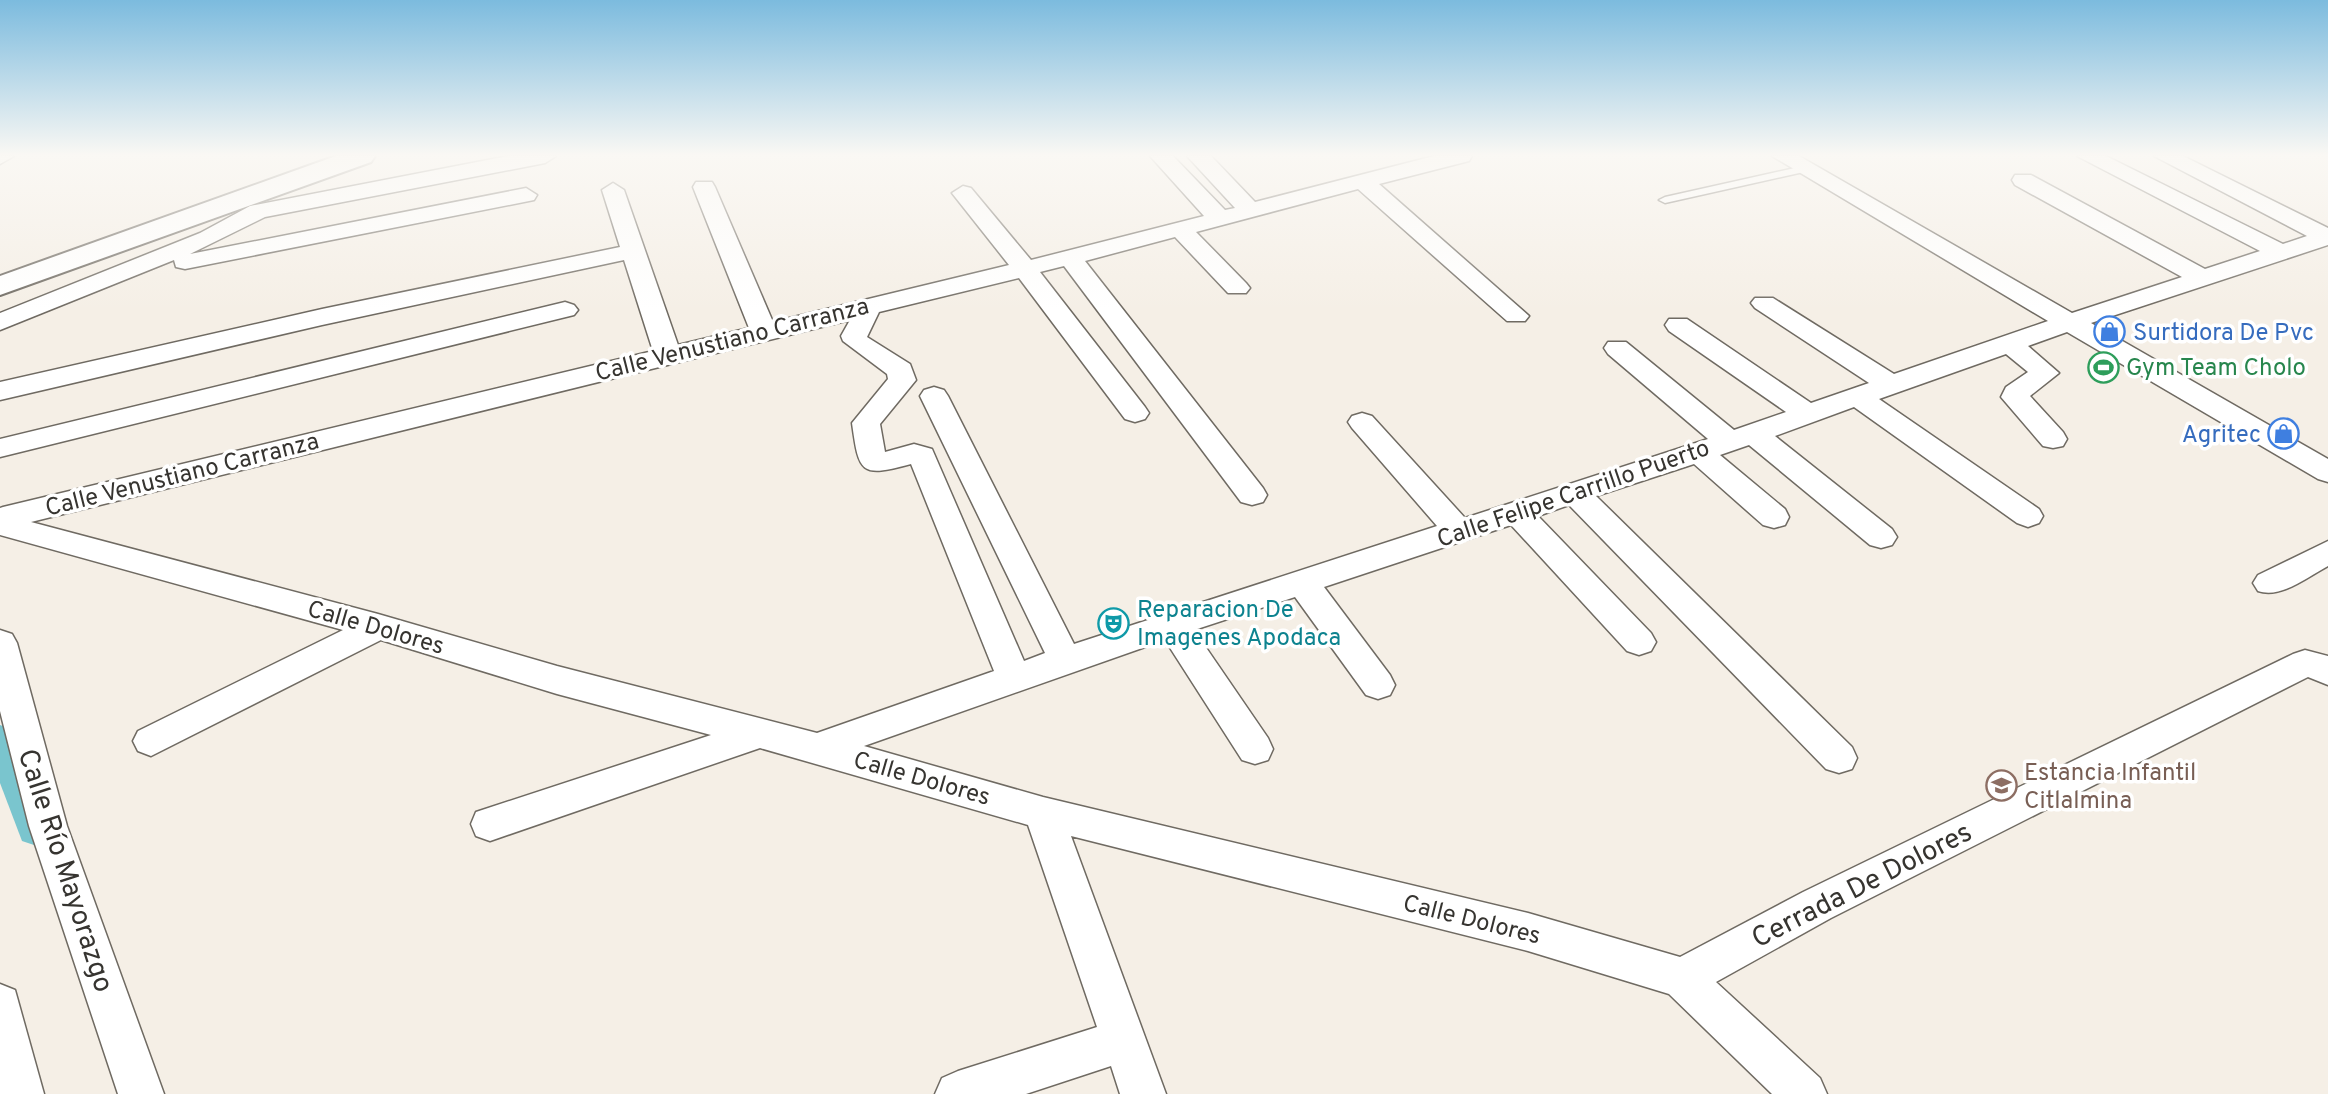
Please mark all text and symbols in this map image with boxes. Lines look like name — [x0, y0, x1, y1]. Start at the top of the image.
street label: Calle Venustiano Carranza — [592, 292, 873, 390]
shop icon: Surtidora De Pvc — [2093, 315, 2127, 349]
place label: Surtidora De Pvc — [2133, 319, 2314, 349]
sports icon: Gym Team Cholo — [2086, 350, 2120, 384]
place label: Gym Team Cholo — [2126, 354, 2306, 384]
shop icon: Agritec — [2267, 417, 2301, 451]
place label: Agritec — [2182, 421, 2261, 451]
street label: Calle Venustiano Carranza — [42, 427, 323, 525]
street label: Calle Felipe Carrillo Puerto — [1433, 434, 1714, 556]
street label: Calle Dolores — [304, 595, 447, 663]
place label: Reparacion De Imagenes Apodaca — [1137, 596, 1341, 654]
theatre icon: Reparacion De Imagenes Apodaca — [1097, 606, 1131, 640]
street label: Calle Río Mayorazgo — [8, 745, 120, 997]
street label: Calle Dolores — [850, 746, 993, 814]
place label: Estancia Infantil Citlalmina — [2024, 759, 2196, 817]
school or university icon: Estancia Infantil Citlalmina — [1984, 769, 2018, 803]
street label: Cerrada De Dolores — [1746, 816, 1979, 958]
street label: Calle Dolores — [1399, 889, 1544, 953]

